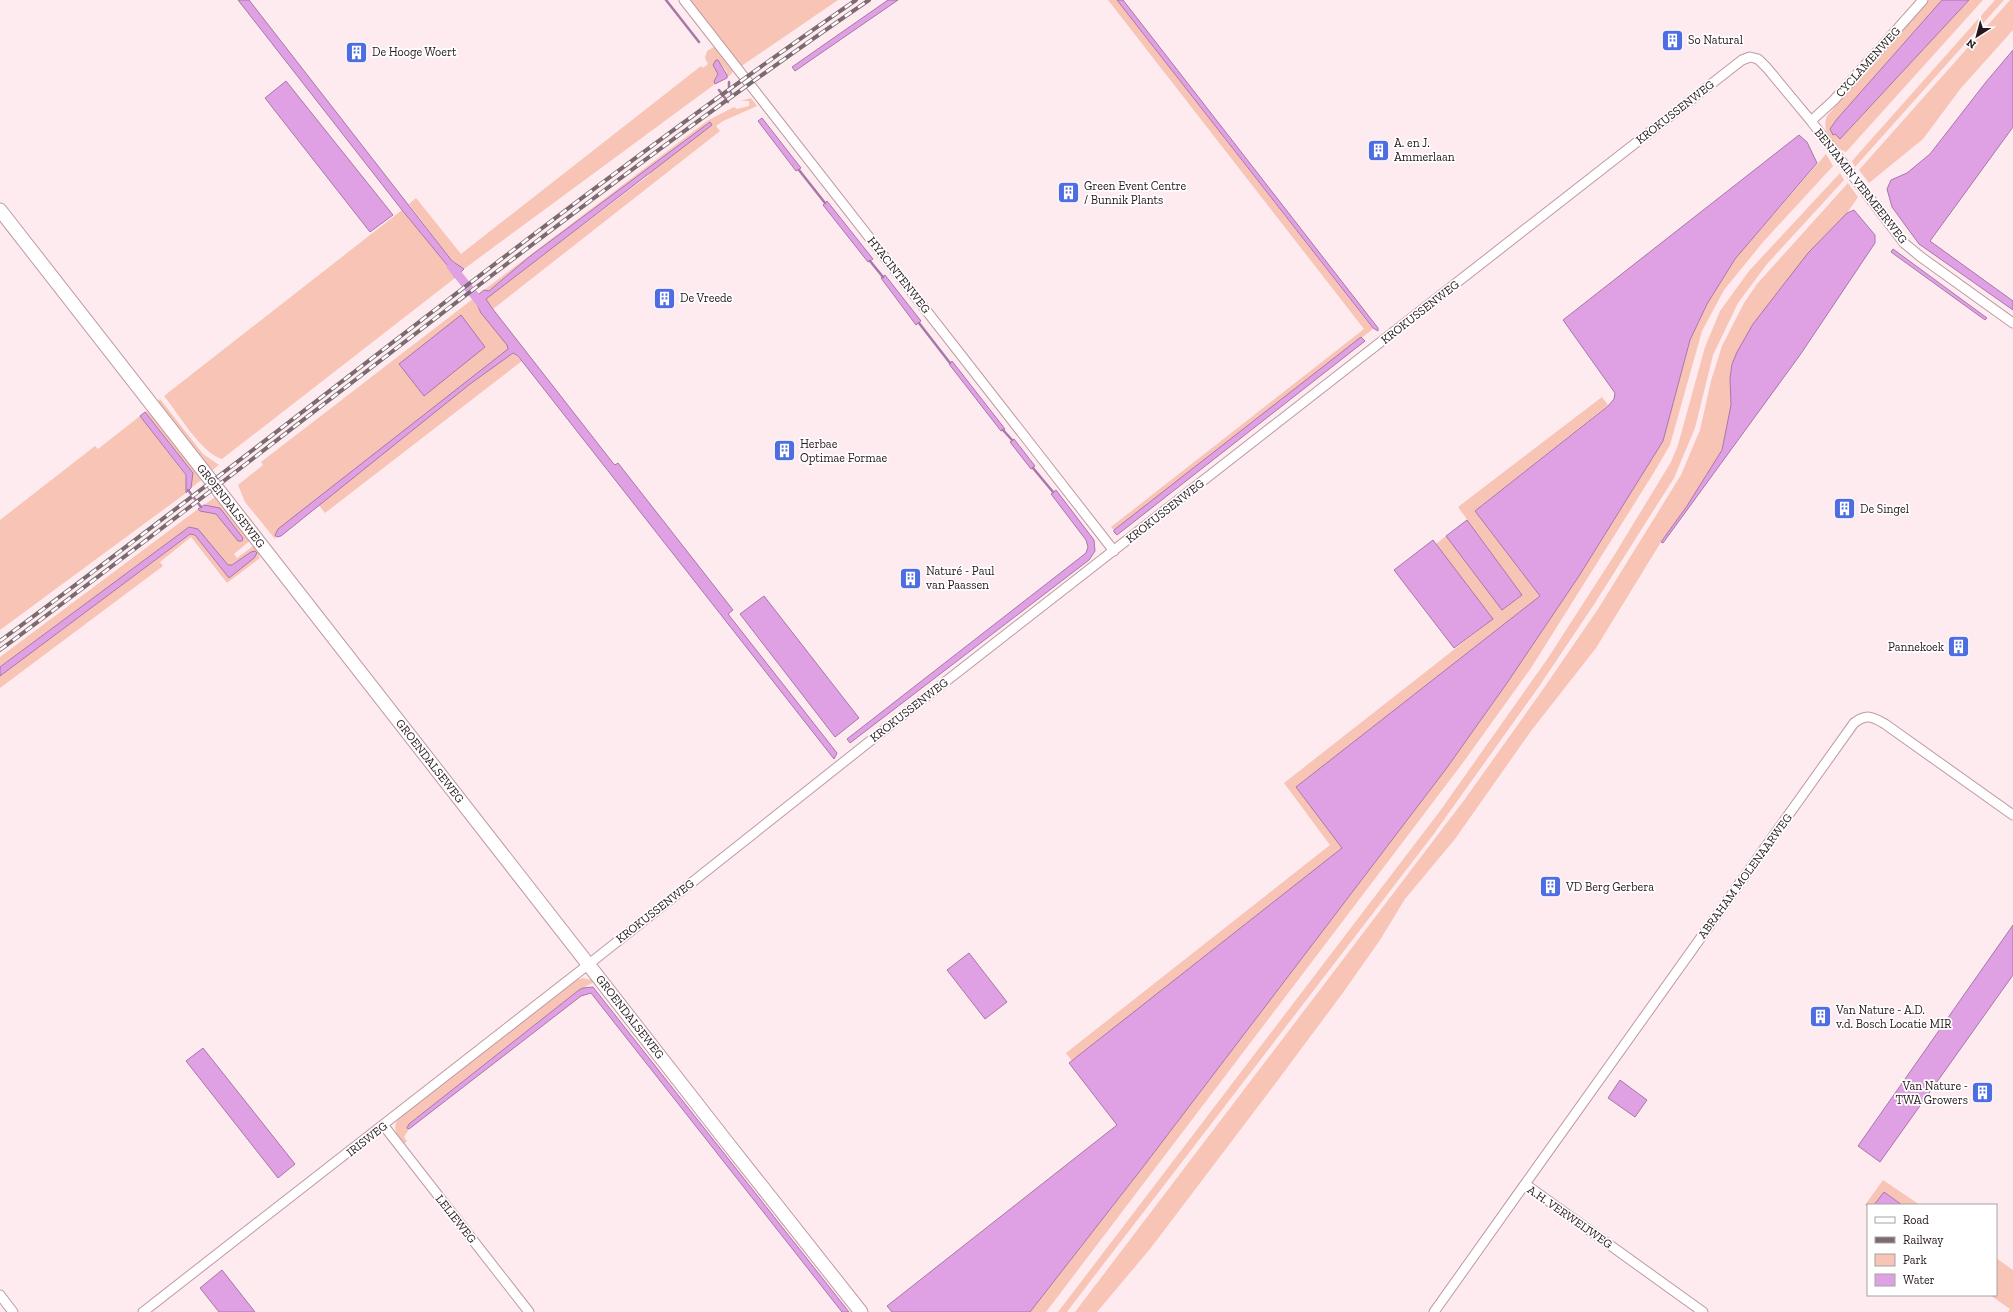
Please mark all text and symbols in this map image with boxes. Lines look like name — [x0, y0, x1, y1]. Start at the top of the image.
north arrow — [1957, 16, 1997, 56]
street label: CYCLAMENWEG — [1833, 24, 1903, 100]
building icon: So Natural — [1659, 27, 1685, 53]
place label: So Natural — [1688, 33, 1743, 47]
text: N — [1964, 36, 1979, 51]
building icon: De Hooge Woert — [343, 39, 369, 65]
place label: De Hooge Woert — [372, 45, 457, 59]
street label: KROKUSSENWEG — [1633, 77, 1717, 147]
street label: BENJAMIN VERMEERWEG — [1812, 126, 1910, 246]
place label: A. en J. Ammerlaan — [1394, 136, 1455, 164]
building icon: A. en J. Ammerlaan — [1365, 137, 1391, 163]
place label: Green Event Centre / Bunnik Plants — [1084, 179, 1187, 207]
building icon: Green Event Centre / Bunnik Plants — [1055, 180, 1081, 206]
street label: HYACINTENWEG — [865, 234, 933, 316]
street label: KROKUSSENWEG — [1378, 277, 1462, 347]
building icon: De Vreede — [651, 285, 677, 311]
place label: De Vreede — [680, 291, 733, 305]
place label: Herbae Optimae Formae — [800, 437, 887, 465]
building icon: Herbae Optimae Formae — [772, 438, 798, 464]
street label: GROENDALSEWEG — [194, 461, 268, 551]
street label: KROKUSSENWEG — [1123, 476, 1207, 546]
building icon: De Singel — [1831, 496, 1857, 522]
place label: De Singel — [1860, 502, 1909, 516]
place label: Naturé - Paul van Paassen — [926, 564, 994, 592]
building icon: Naturé - Paul van Paassen — [897, 565, 923, 591]
building icon: Pannekoek — [1946, 634, 1972, 660]
place label: Pannekoek — [1888, 640, 1945, 654]
street label: KROKUSSENWEG — [867, 675, 951, 745]
street label: GROENDALSEWEG — [393, 716, 467, 806]
street label: ABRAHAM MOLENAARWEG — [1695, 811, 1795, 941]
building icon: VD Berg Gerbera — [1538, 874, 1564, 900]
street label: KROKUSSENWEG — [613, 876, 697, 946]
place label: VD Berg Gerbera — [1565, 880, 1654, 894]
street label: GROENDALSEWEG — [593, 972, 667, 1062]
place label: Van Nature - A.D. v.d. Bosch Locatie MIR — [1835, 1003, 1952, 1031]
building icon: Van Nature - A.D. v.d. Bosch Locatie MIR — [1808, 1004, 1834, 1030]
place label: Van Nature - TWA Growers — [1896, 1079, 1968, 1107]
building icon: Van Nature - TWA Growers — [1970, 1080, 1996, 1106]
street label: IRISWEG — [344, 1119, 390, 1159]
street label: A.H. VERWEIJWEG — [1525, 1182, 1615, 1252]
street label: LELIEWEG — [433, 1192, 479, 1246]
legend — [1867, 1204, 1997, 1296]
text: Road — [1903, 1213, 1929, 1227]
text: Railway — [1903, 1233, 1944, 1247]
text: Park — [1903, 1253, 1928, 1267]
text: Water — [1903, 1273, 1935, 1287]

